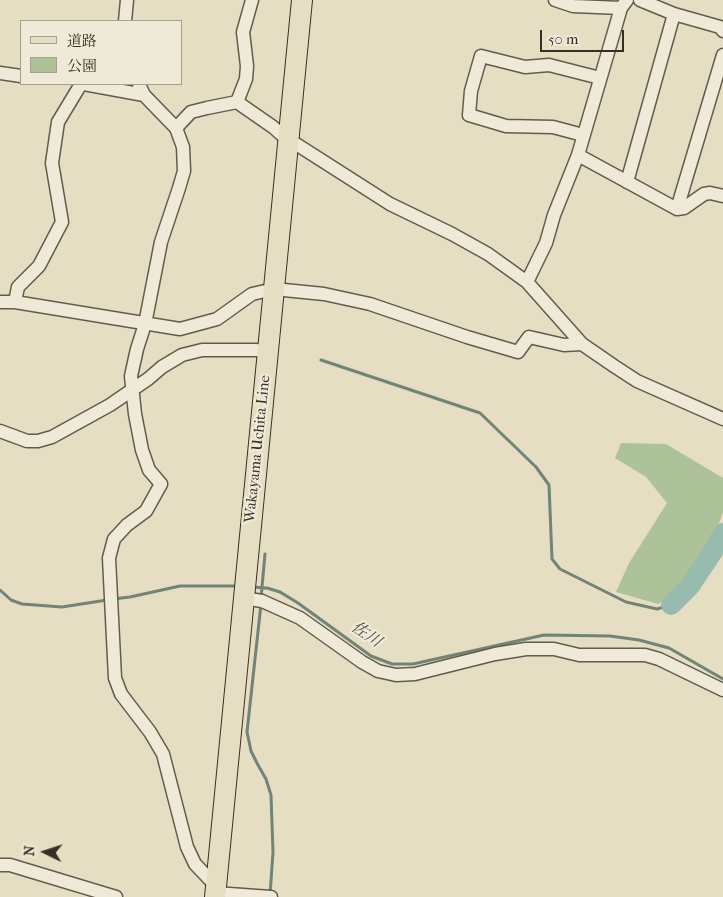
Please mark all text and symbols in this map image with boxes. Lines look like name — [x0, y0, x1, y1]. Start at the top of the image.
legend — [20, 20, 182, 85]
scale bar — [543, 20, 627, 52]
text: 50 m — [548, 30, 578, 48]
text: 道路 — [67, 32, 97, 50]
text: 公園 — [67, 57, 97, 75]
street label: Wakayama Uchita Line — [241, 374, 275, 524]
water label: 佐川 — [347, 618, 385, 652]
north arrow — [20, 827, 70, 877]
text: N — [21, 845, 38, 857]

